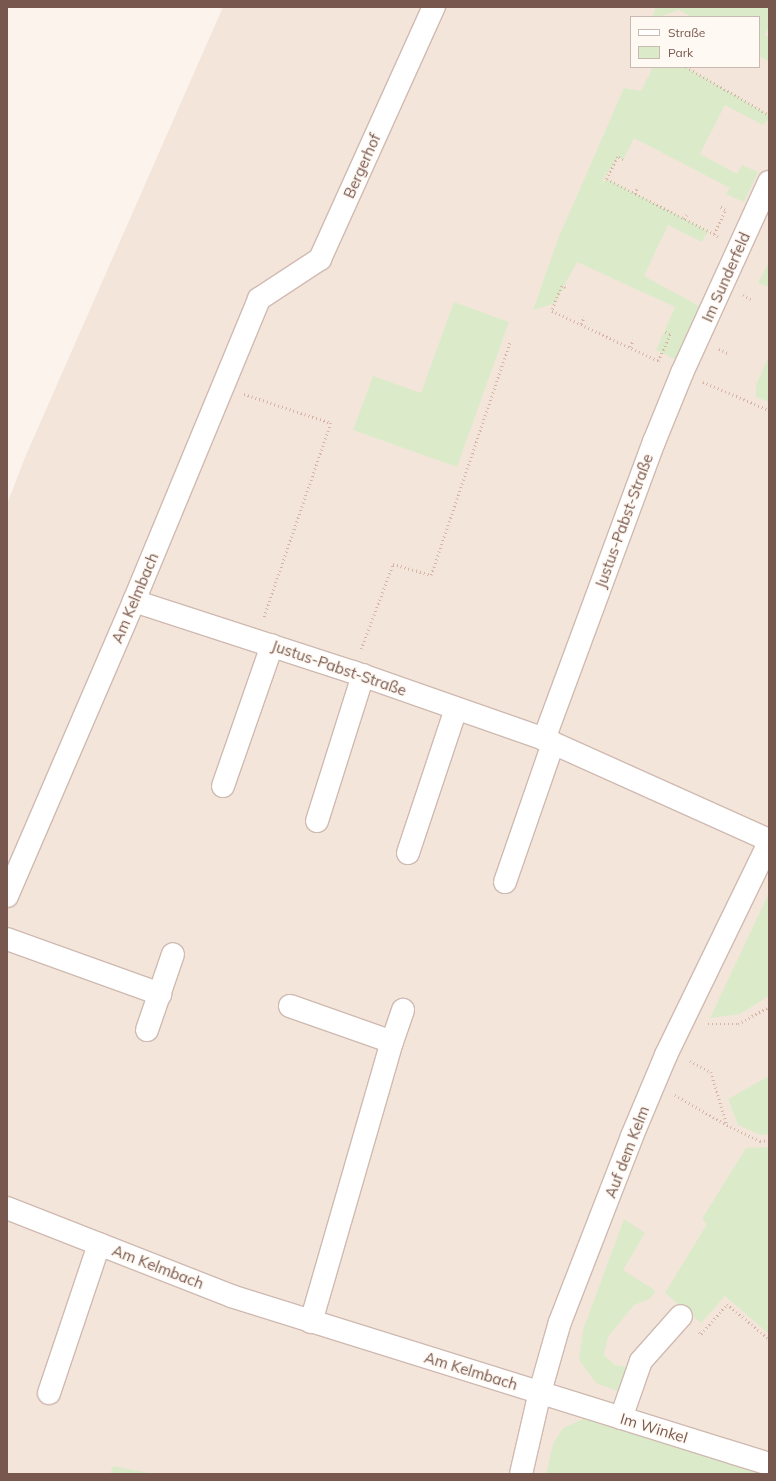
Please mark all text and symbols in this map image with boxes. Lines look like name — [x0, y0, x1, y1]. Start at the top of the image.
legend — [630, 16, 760, 68]
text: Straße — [668, 25, 705, 40]
text: Park — [668, 45, 693, 60]
street label: Bergerhof — [340, 131, 384, 201]
street label: Im Sunderfeld — [698, 229, 754, 325]
street label: Justus-Pabst-Straße — [591, 452, 657, 590]
street label: Am Kelmbach — [108, 550, 162, 646]
street label: Justus-Pabst-Straße — [269, 636, 409, 700]
street label: Auf dem Kelm — [601, 1103, 653, 1201]
street label: Am Kelmbach — [110, 1241, 206, 1293]
street label: Am Kelmbach — [422, 1348, 520, 1394]
street label: Im Winkel — [618, 1409, 690, 1447]

